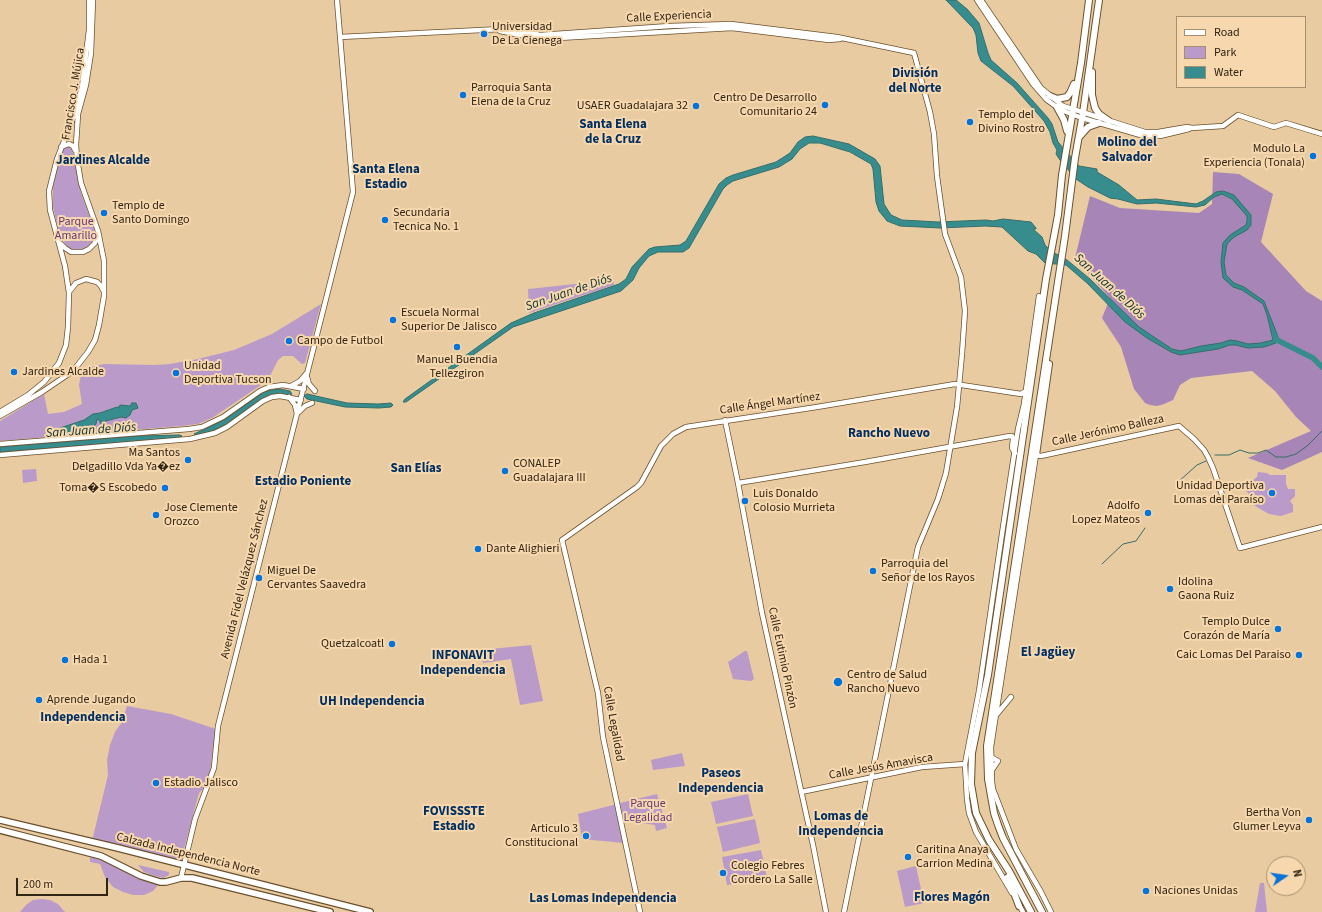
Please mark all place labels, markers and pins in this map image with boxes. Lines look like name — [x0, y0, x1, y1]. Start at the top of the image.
place label: Universidad De La Cienega — [492, 20, 562, 48]
marker: Universidad De La Cienega — [479, 29, 489, 39]
place label: Parroquia Santa Elena de la Cruz — [471, 81, 551, 109]
marker: Parroquia Santa Elena de la Cruz — [458, 90, 468, 100]
place label: Centro De Desarrollo Comunitario 24 — [713, 91, 817, 119]
place label: USAER Guadalajara 32 — [577, 99, 688, 113]
marker: Centro De Desarrollo Comunitario 24 — [820, 100, 830, 110]
marker: USAER Guadalajara 32 — [691, 101, 701, 111]
place label: Templo del Divino Rostro — [978, 108, 1045, 136]
marker: Templo del Divino Rostro — [965, 117, 975, 127]
place label: Modulo La Experiencia (Tonala) — [1203, 142, 1305, 170]
marker: Modulo La Experiencia (Tonala) — [1308, 151, 1318, 161]
place label: Templo de Santo Domingo — [112, 199, 190, 227]
place label: Secundaria Tecnica No. 1 — [393, 206, 459, 234]
marker: Templo de Santo Domingo — [99, 208, 109, 218]
marker: Secundaria Tecnica No. 1 — [380, 215, 390, 225]
place label: Escuela Normal Superior De Jalisco — [401, 306, 497, 334]
marker: Escuela Normal Superior De Jalisco — [388, 315, 398, 325]
place label: Campo de Futbol — [297, 334, 383, 348]
marker: Campo de Futbol — [284, 336, 294, 346]
marker: Manuel Buendia Tellezgiron — [452, 342, 462, 352]
place label: Manuel Buendia Tellezgiron — [416, 353, 498, 381]
place label: Unidad Deportiva Tucson — [184, 359, 271, 387]
place label: Jardines Alcalde — [22, 365, 104, 379]
marker: Jardines Alcalde — [9, 367, 19, 377]
marker: Unidad Deportiva Tucson — [171, 368, 181, 378]
place label: Ma Santos Delgadillo Vda Ya�ez — [72, 446, 180, 474]
marker: Ma Santos Delgadillo Vda Ya�ez — [183, 455, 193, 465]
place label: CONALEP Guadalajara III — [513, 457, 586, 485]
marker: CONALEP Guadalajara III — [500, 466, 510, 476]
place label: Unidad Deportiva Lomas del Paraíso — [1174, 479, 1264, 507]
place label: Toma�S Escobedo — [59, 481, 157, 495]
marker: Toma�S Escobedo — [160, 483, 170, 493]
place label: Luis Donaldo Colosio Murrieta — [753, 487, 835, 515]
marker: Unidad Deportiva Lomas del Paraíso — [1267, 488, 1277, 498]
marker: Luis Donaldo Colosio Murrieta — [740, 496, 750, 506]
place label: Adolfo Lopez Mateos — [1072, 499, 1140, 527]
place label: Jose Clemente Orozco — [164, 501, 238, 529]
marker: Adolfo Lopez Mateos — [1143, 508, 1153, 518]
marker: Jose Clemente Orozco — [151, 510, 161, 520]
place label: Dante Alighieri — [486, 542, 559, 556]
marker: Dante Alighieri — [473, 544, 483, 554]
place label: Parroquia del Señor de los Rayos — [881, 557, 975, 585]
place label: Miguel De Cervantes Saavedra — [267, 564, 366, 592]
marker: Parroquia del Señor de los Rayos — [868, 566, 878, 576]
marker: Miguel De Cervantes Saavedra — [254, 573, 264, 583]
place label: Idolina Gaona Ruiz — [1178, 575, 1234, 603]
marker: Idolina Gaona Ruiz — [1165, 584, 1175, 594]
place label: Templo Dulce Corazón de María — [1183, 615, 1270, 643]
marker: Templo Dulce Corazón de María — [1273, 624, 1283, 634]
place label: Quetzalcoatl — [321, 637, 384, 651]
marker: Quetzalcoatl — [387, 639, 397, 649]
place label: Caic Lomas Del Paraiso — [1176, 648, 1291, 662]
marker: Caic Lomas Del Paraiso — [1294, 650, 1304, 660]
place label: Hada 1 — [73, 653, 108, 667]
marker: Hada 1 — [60, 655, 70, 665]
place label: Centro de Salud Rancho Nuevo — [847, 668, 927, 696]
marker: Centro de Salud Rancho Nuevo — [832, 676, 844, 688]
place label: Aprende Jugando — [47, 693, 136, 707]
marker: Aprende Jugando — [34, 695, 44, 705]
place label: Estadio Jalisco — [164, 776, 238, 790]
marker: Estadio Jalisco — [151, 778, 161, 788]
place label: Bertha Von Glumer Leyva — [1233, 806, 1301, 834]
marker: Bertha Von Glumer Leyva — [1304, 815, 1314, 825]
place label: Articulo 3 Constitucional — [505, 822, 578, 850]
marker: Articulo 3 Constitucional — [581, 831, 591, 841]
place label: Caritina Anaya Carrion Medina — [916, 843, 993, 871]
marker: Caritina Anaya Carrion Medina — [903, 852, 913, 862]
place label: Colegio Febres Cordero La Salle — [731, 859, 813, 887]
marker: Colegio Febres Cordero La Salle — [718, 868, 728, 878]
place label: Naciones Unidas — [1154, 884, 1238, 898]
marker: Naciones Unidas — [1141, 886, 1151, 896]

